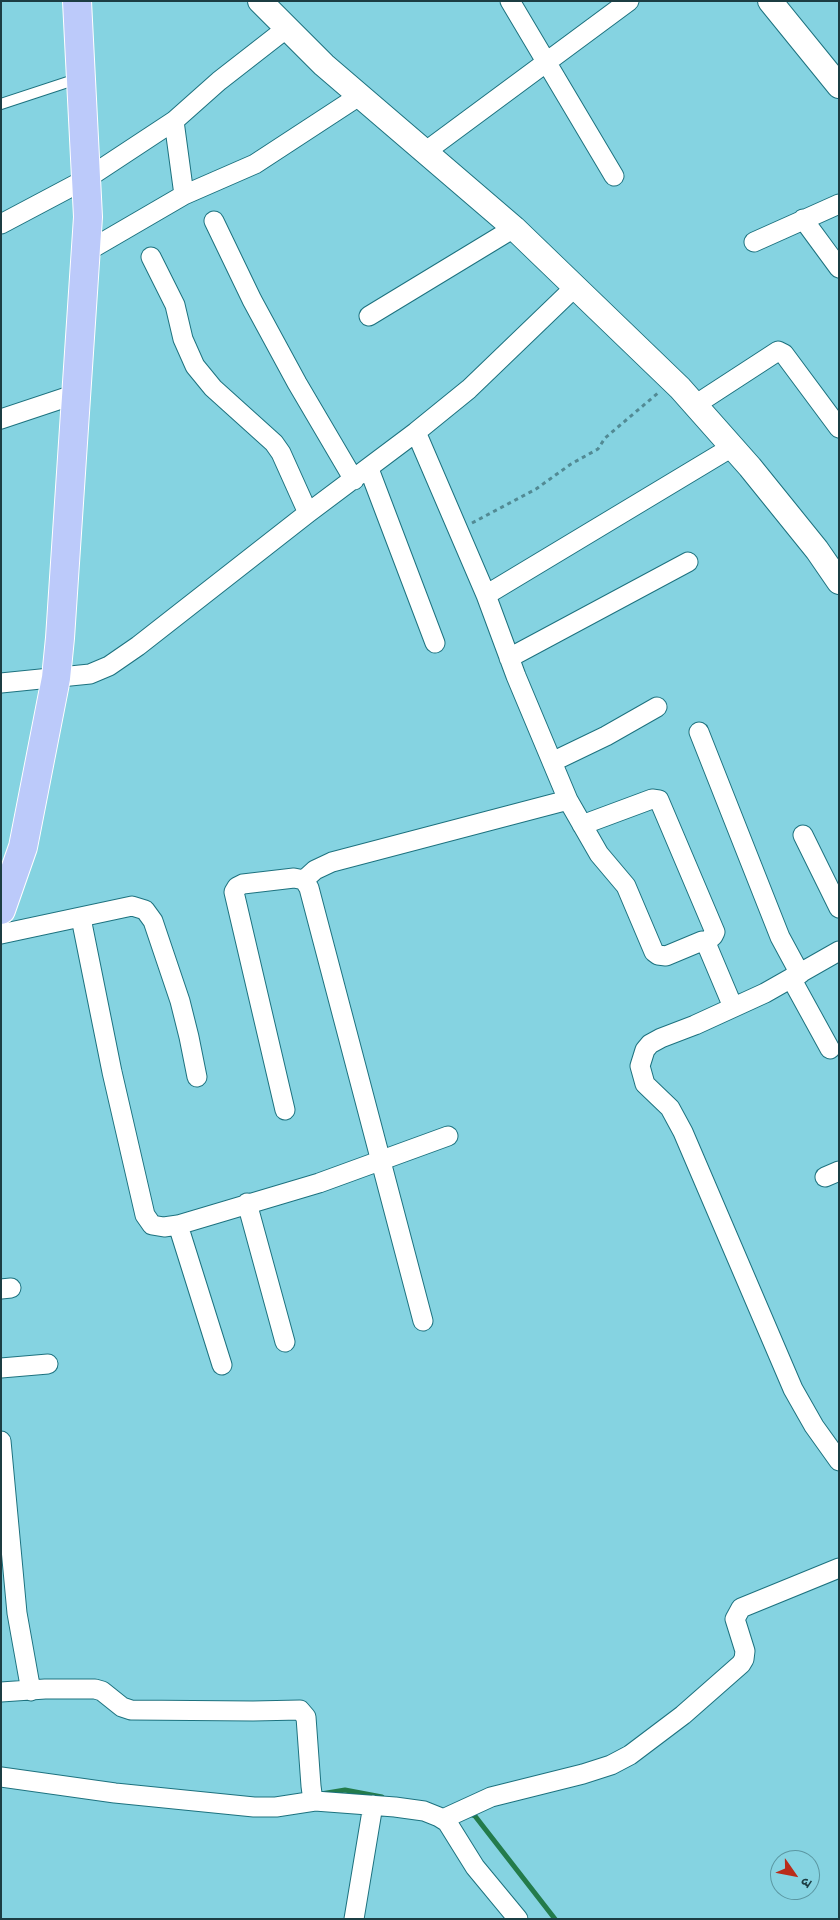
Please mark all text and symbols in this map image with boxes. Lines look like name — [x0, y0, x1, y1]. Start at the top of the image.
north arrow — [770, 1850, 820, 1900]
text: उ — [798, 1875, 817, 1891]

